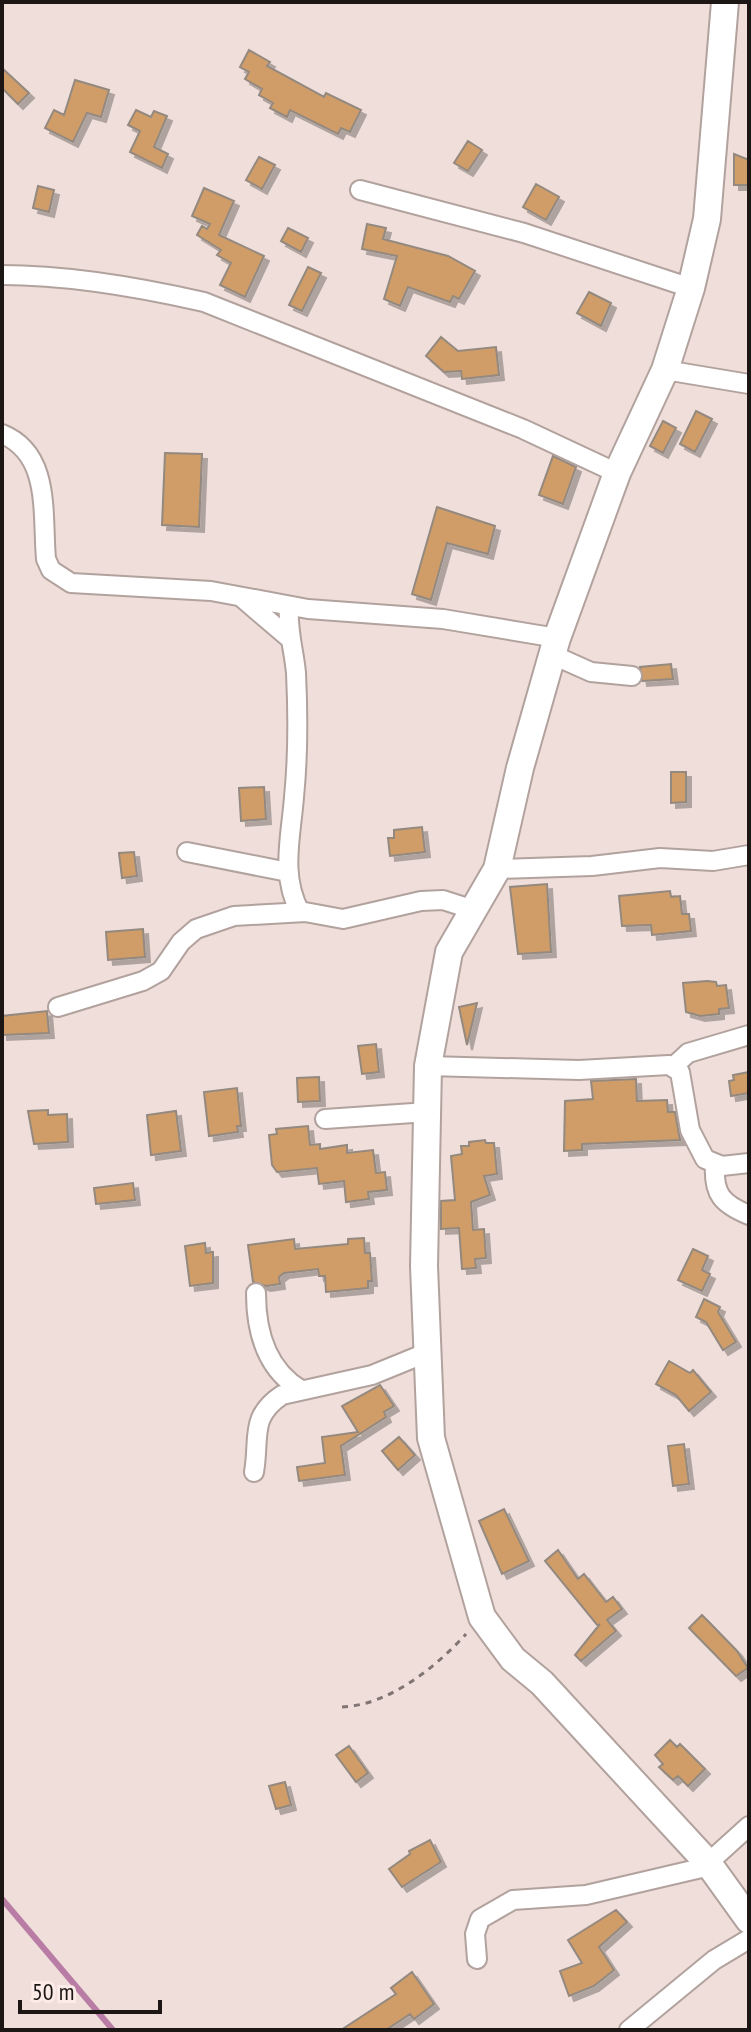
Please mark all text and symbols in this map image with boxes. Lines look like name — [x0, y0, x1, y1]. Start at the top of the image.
scale bar — [20, 1964, 160, 2014]
text: 50 m — [32, 1976, 74, 2007]

